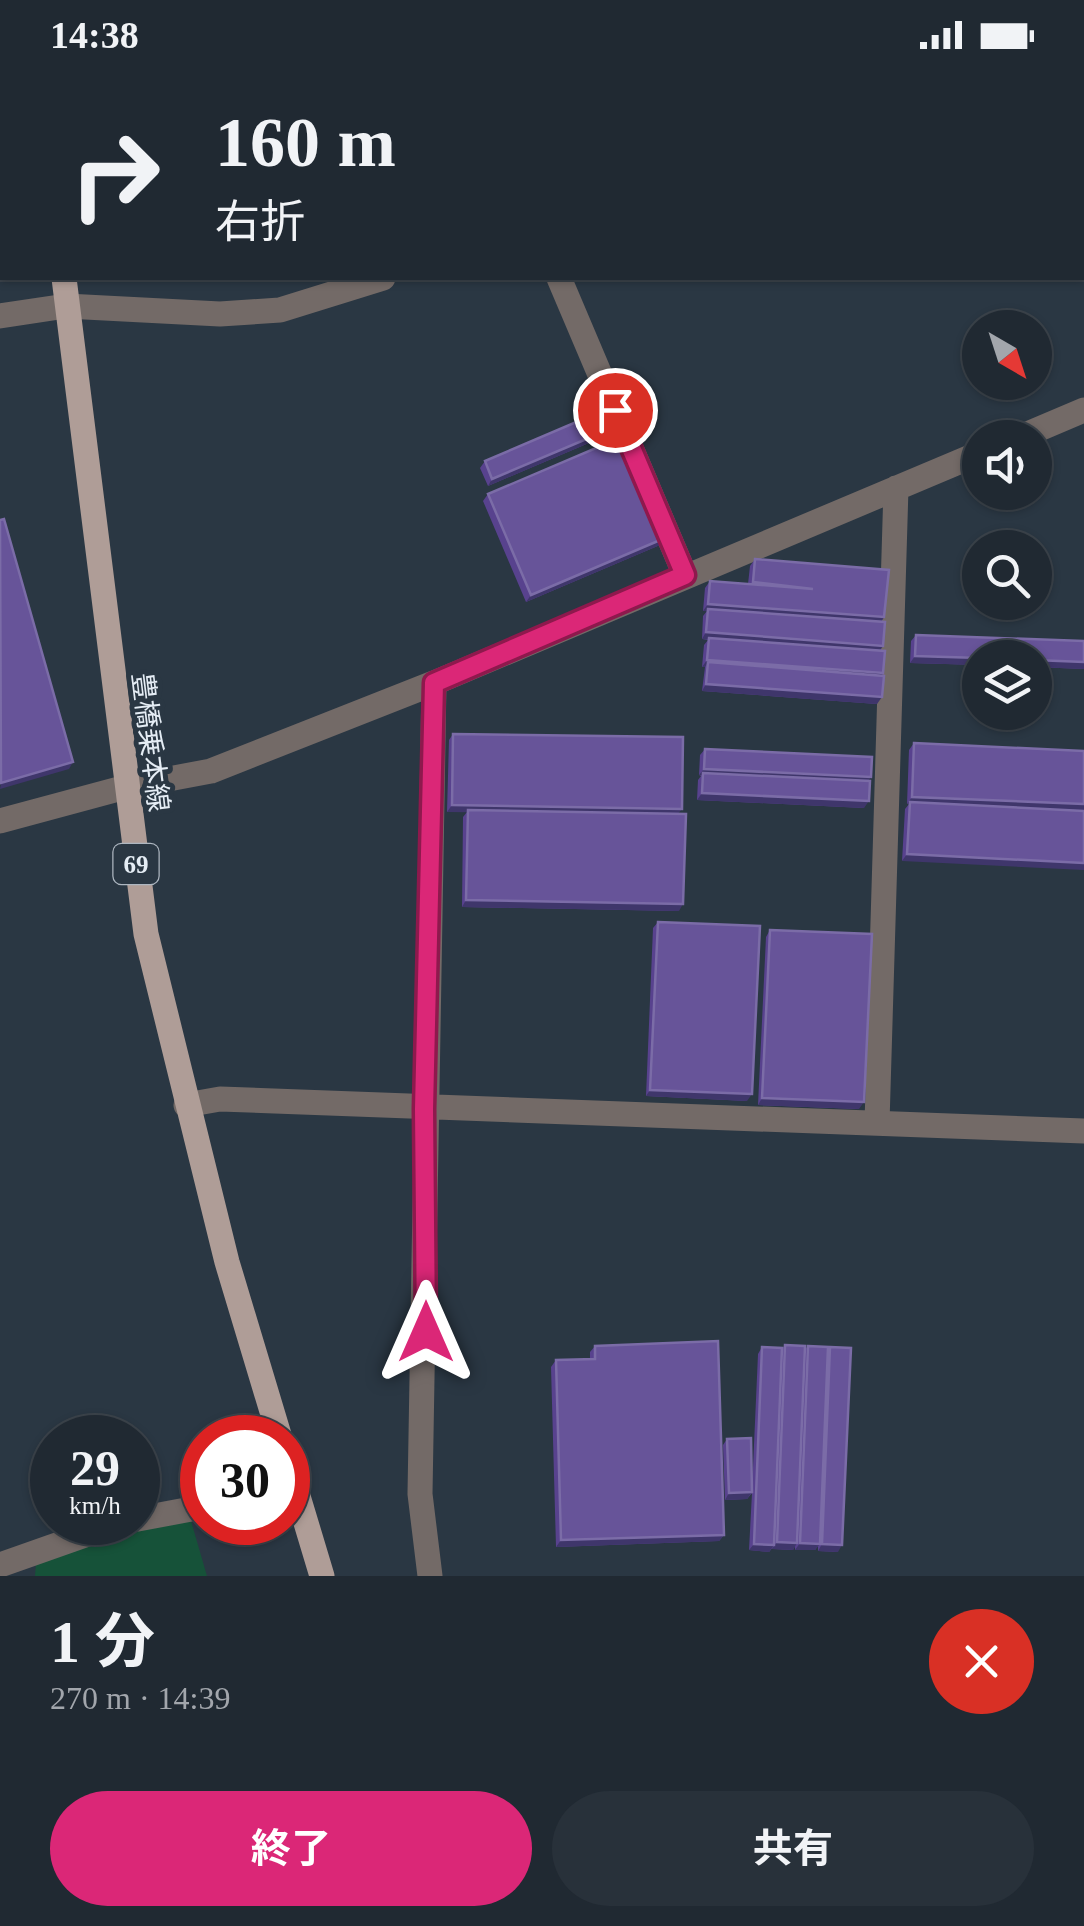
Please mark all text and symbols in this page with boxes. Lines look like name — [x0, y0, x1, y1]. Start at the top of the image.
text: 14:38 — [50, 14, 139, 56]
text: 160 m — [215, 104, 396, 181]
icon: right — [50, 110, 180, 240]
text: 右折 — [215, 197, 305, 247]
north arrow — [962, 310, 1052, 400]
map controls — [962, 310, 1052, 730]
pin — [573, 368, 658, 453]
icon: arrive — [588, 383, 643, 438]
button: sound — [962, 420, 1052, 510]
button: search — [962, 530, 1052, 620]
button: layers — [962, 640, 1052, 730]
street label: 豊橋乗本線 — [127, 671, 174, 813]
road number: 69 — [114, 844, 158, 884]
position arrow — [374, 1280, 478, 1384]
speed limit sign: 30 — [180, 1415, 310, 1545]
text: 29 — [70, 1440, 120, 1496]
text: km/h — [69, 1492, 121, 1519]
text: 1 分 — [50, 1609, 155, 1675]
button: close — [929, 1609, 1034, 1714]
text: 270 m · 14:39 — [50, 1680, 230, 1716]
button: 終了 — [50, 1791, 532, 1906]
button: 共有 — [552, 1791, 1034, 1906]

